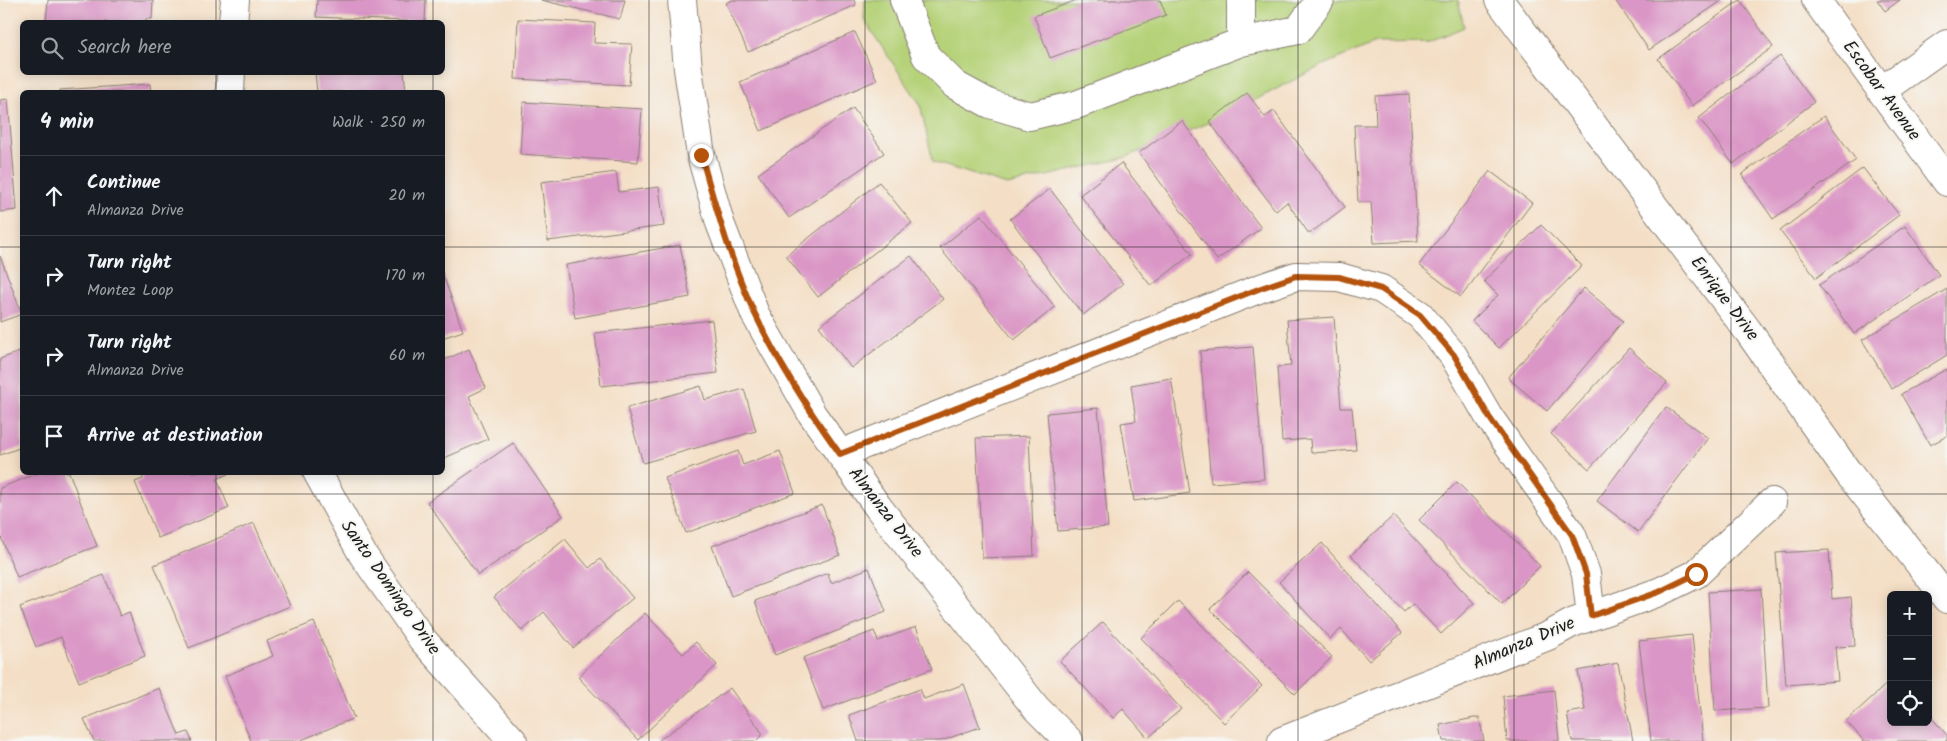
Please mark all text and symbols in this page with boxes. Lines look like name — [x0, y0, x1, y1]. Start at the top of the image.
search box — [20, 20, 445, 75]
text: Search here — [78, 33, 172, 63]
icon: search — [38, 34, 66, 62]
street label: Escobar Avenue — [1834, 35, 1928, 147]
text: 4 min — [40, 106, 94, 139]
text: Walk · 250 m — [332, 110, 425, 135]
route end — [690, 144, 713, 167]
text: Continue — [87, 168, 160, 198]
icon: ahead — [40, 182, 68, 210]
text: 20 m — [389, 183, 425, 208]
text: Almanza Drive — [87, 198, 184, 223]
text: Turn right — [87, 248, 172, 278]
street label: Enrique Drive — [1682, 250, 1766, 348]
icon: right — [40, 262, 68, 290]
text: 170 m — [385, 263, 425, 288]
text: Montez Loop — [87, 278, 173, 303]
text: Turn right — [87, 328, 172, 358]
icon: right — [40, 342, 68, 370]
text: 60 m — [389, 343, 425, 368]
text: Almanza Drive — [87, 358, 184, 383]
text: Arrive at destination — [87, 421, 263, 451]
icon: arrive — [40, 422, 68, 450]
street label: Almanza Drive — [840, 461, 930, 565]
street label: Santo Domingo Drive — [332, 514, 448, 662]
route start — [1685, 563, 1708, 586]
map controls — [1887, 591, 1932, 726]
button: + — [1887, 591, 1932, 636]
street label: Almanza Drive — [1468, 609, 1580, 679]
button: − — [1887, 636, 1932, 681]
button: locate — [1887, 681, 1932, 726]

